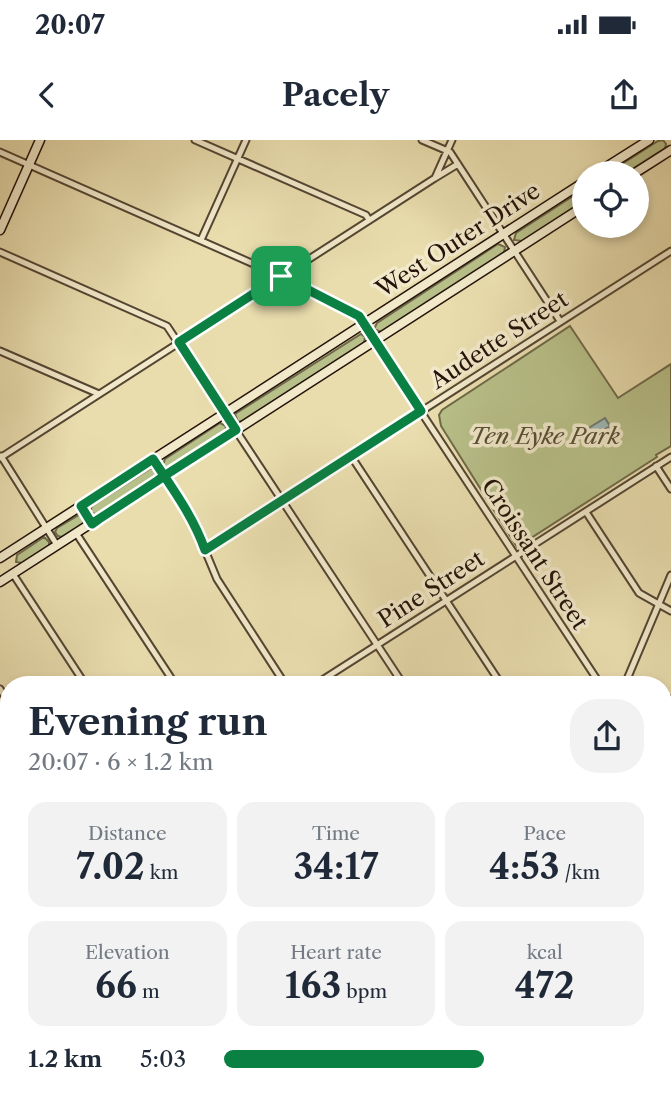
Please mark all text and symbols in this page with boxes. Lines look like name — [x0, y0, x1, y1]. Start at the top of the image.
text: 20:07 — [35, 9, 105, 41]
text: Pacely — [282, 75, 389, 114]
icon: back — [28, 76, 66, 114]
icon: share — [605, 76, 643, 114]
map controls — [572, 161, 649, 238]
button: locate — [572, 161, 649, 238]
street label: West Outer Drive — [370, 177, 545, 304]
pin — [251, 246, 311, 306]
icon: arrive — [262, 257, 300, 295]
street label: Audette Street — [424, 285, 573, 395]
park label: Ten Eyke Park — [470, 422, 620, 450]
street label: Croissant Street — [476, 473, 594, 635]
street label: Pine Street — [373, 544, 489, 634]
text: Evening run — [28, 698, 268, 745]
button: share — [570, 699, 644, 773]
text: 20:07 · 6 × 1.2 km — [28, 748, 214, 776]
text: Distance — [88, 822, 167, 845]
text: Time — [312, 822, 360, 845]
text: Pace — [523, 822, 566, 845]
text: 7.02 — [76, 845, 145, 888]
text: 34:17 — [294, 845, 378, 888]
text: 4:53 — [489, 845, 559, 888]
text: km — [145, 861, 179, 884]
text: /km — [559, 861, 600, 884]
text: Elevation — [85, 941, 170, 964]
text: Heart rate — [290, 941, 382, 964]
text: kcal — [527, 941, 563, 964]
text: 66 — [95, 964, 137, 1007]
text: 163 — [285, 964, 341, 1007]
text: 472 — [515, 964, 575, 1007]
text: m — [137, 980, 160, 1003]
text: bpm — [341, 980, 387, 1003]
text: 1.2 km — [28, 1045, 102, 1073]
text: 5:03 — [140, 1045, 186, 1073]

